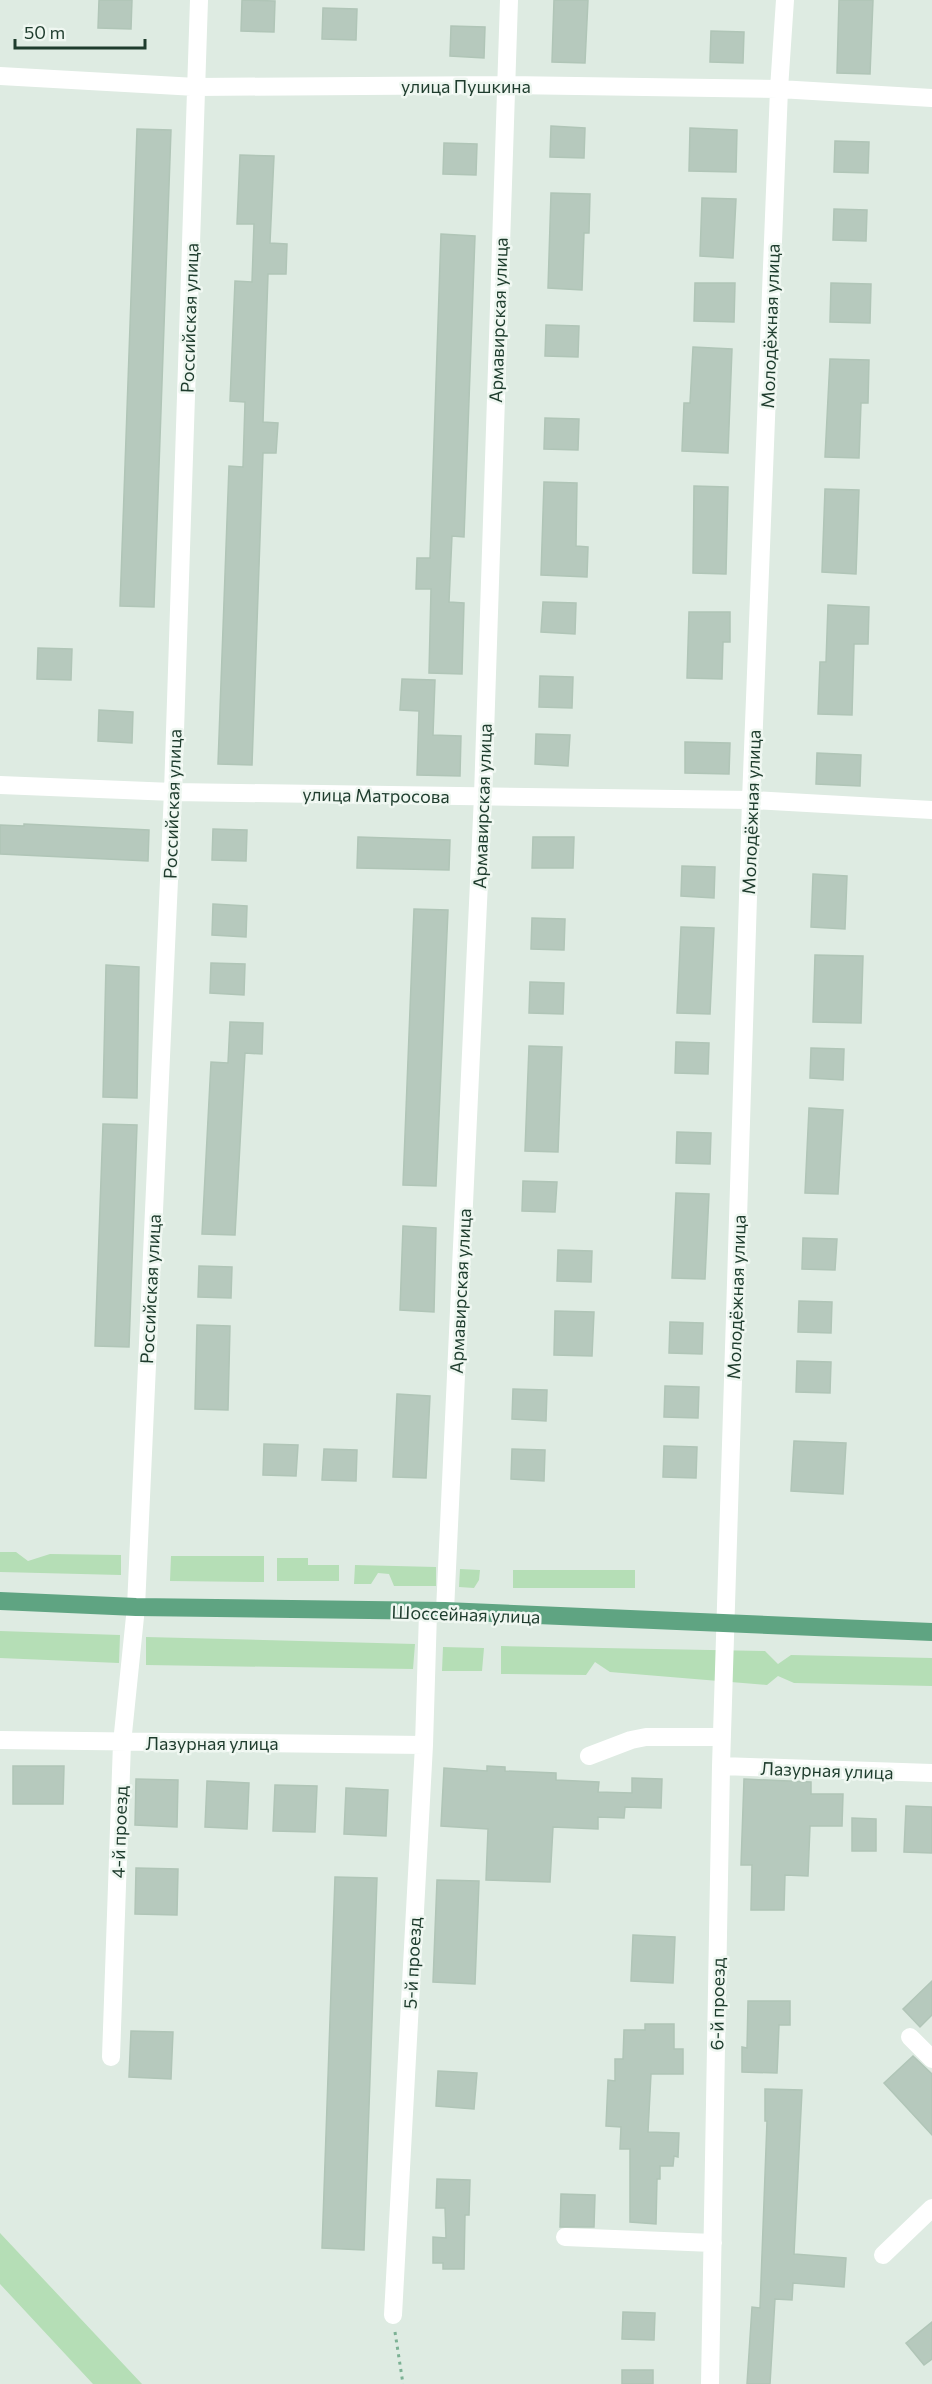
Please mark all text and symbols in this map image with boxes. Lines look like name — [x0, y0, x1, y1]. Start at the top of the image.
scale bar — [15, 12, 146, 50]
text: 50 m — [24, 21, 65, 43]
street label: улица Пушкина — [401, 75, 531, 97]
street label: Армавирская улица — [484, 237, 512, 403]
street label: Российская улица — [175, 243, 203, 393]
street label: Молодёжная улица — [756, 243, 784, 409]
street label: Армавирская улица — [468, 723, 496, 889]
street label: Российская улица — [158, 729, 186, 879]
street label: Молодёжная улица — [737, 729, 765, 895]
street label: улица Матросова — [302, 783, 450, 807]
street label: Армавирская улица — [445, 1208, 475, 1374]
street label: Российская улица — [135, 1213, 165, 1365]
street label: Молодёжная улица — [722, 1214, 750, 1380]
street label: Шоссейная улица — [391, 1600, 541, 1628]
street label: Лазурная улица — [145, 1732, 279, 1754]
street label: Лазурная улица — [760, 1757, 894, 1783]
street label: 4-й проезд — [106, 1785, 132, 1879]
street label: 5-й проезд — [399, 1916, 425, 2010]
street label: 6-й проезд — [705, 1957, 729, 2050]

